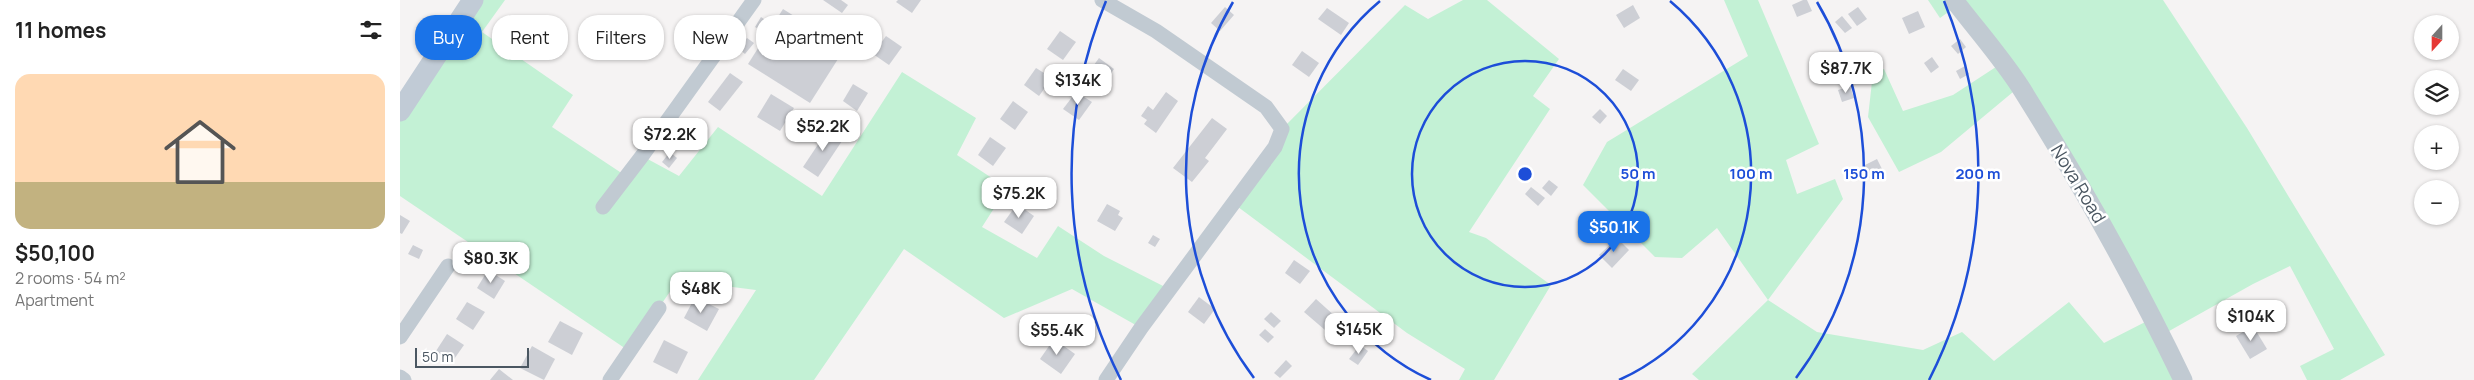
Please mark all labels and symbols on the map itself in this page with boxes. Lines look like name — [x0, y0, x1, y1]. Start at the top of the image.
north arrow — [2414, 15, 2459, 60]
pin: $87.7K — [1805, 52, 1887, 94]
pin: $134K — [1043, 64, 1113, 106]
pin: $52.2K — [782, 110, 864, 152]
pin: $72.2K — [629, 118, 711, 160]
street label: Nova Road — [2046, 140, 2112, 227]
text: 50 m — [1620, 163, 1656, 184]
text: 100 m — [1730, 163, 1772, 184]
text: 150 m — [1843, 163, 1885, 184]
text: 200 m — [1955, 163, 2001, 184]
centre of rings — [1516, 165, 1534, 183]
pin: $75.2K — [978, 176, 1060, 219]
pin: $50.1K — [1573, 210, 1655, 253]
pin: $80.3K — [450, 242, 532, 284]
pin: $48K — [671, 272, 731, 314]
pin: $104K — [2216, 300, 2286, 342]
pin: $145K — [1324, 312, 1394, 355]
pin: $55.4K — [1016, 314, 1098, 356]
scale bar — [415, 345, 529, 368]

